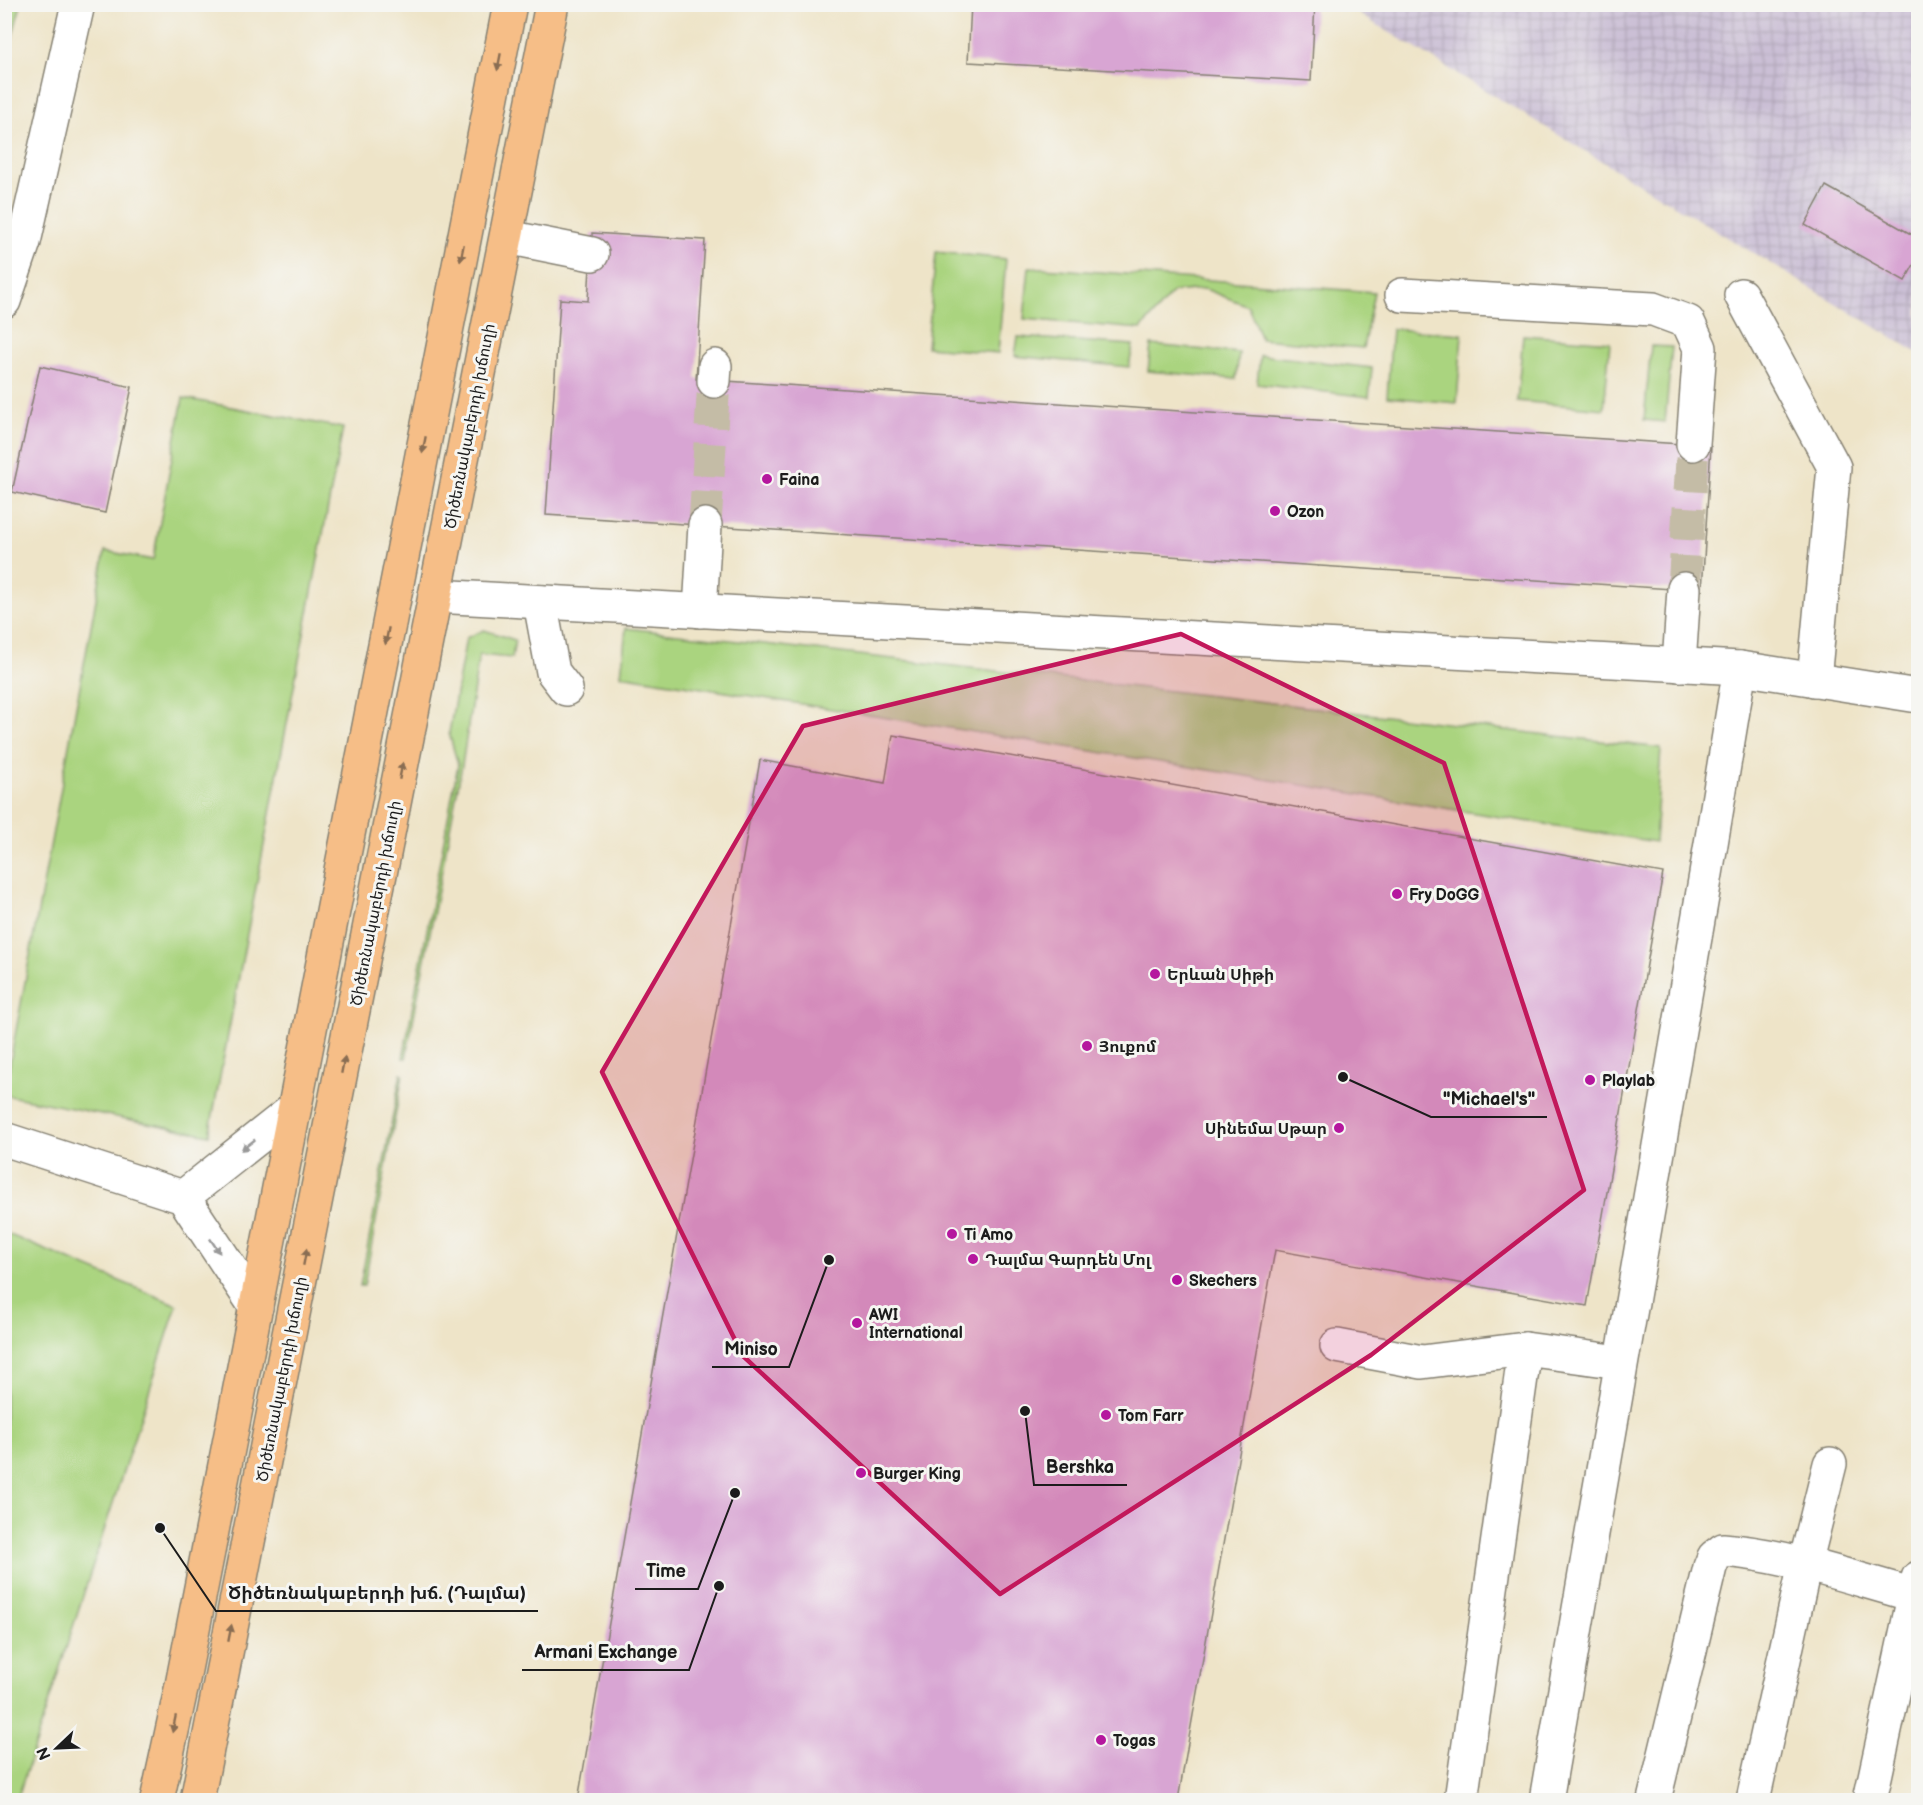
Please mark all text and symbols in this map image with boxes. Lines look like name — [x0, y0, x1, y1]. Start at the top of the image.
one-way arrow — [494, 53, 503, 72]
one-way arrow — [457, 244, 466, 263]
street label: Ծիծեռնակաբերդի խճուղի — [441, 322, 500, 531]
one-way arrow — [419, 435, 428, 454]
place label: Faina — [779, 471, 819, 490]
marker: Faina — [760, 472, 774, 486]
place label: Ozon — [1287, 503, 1324, 522]
marker: Ozon — [1268, 504, 1282, 518]
one-way arrow — [382, 627, 391, 646]
one-way arrow — [397, 761, 406, 780]
street label: Ծիծեռնակաբերդի խճուղի — [347, 799, 406, 1008]
place label: Fry DoGG — [1409, 886, 1480, 905]
marker: Fry DoGG — [1390, 887, 1404, 901]
place label: Երևան Սիթի — [1167, 966, 1274, 985]
marker: Երևան Սիթի — [1148, 967, 1162, 981]
place label: Յուքոմ — [1099, 1038, 1157, 1057]
marker: Յուքոմ — [1080, 1039, 1094, 1053]
one-way arrow — [339, 1056, 348, 1075]
place label: Playlab — [1602, 1072, 1656, 1091]
marker: Playlab — [1583, 1073, 1597, 1087]
callout: "Michael's" — [1431, 1081, 1547, 1117]
text: "Michael's" — [1443, 1089, 1535, 1110]
place label: Սինեմա Սթար — [1205, 1120, 1327, 1139]
marker: Սինեմա Սթար — [1332, 1121, 1346, 1135]
one-way arrow — [241, 1139, 256, 1151]
place label: Ti Amo — [964, 1226, 1013, 1245]
marker: Ti Amo — [945, 1227, 959, 1241]
one-way arrow — [209, 1238, 220, 1254]
one-way arrow — [301, 1247, 310, 1266]
place label: Դալմա Գարդեն Մոլ — [985, 1251, 1152, 1270]
marker: Դալմա Գարդեն Մոլ — [966, 1252, 980, 1266]
place label: Skechers — [1189, 1272, 1257, 1291]
marker: Skechers — [1170, 1273, 1184, 1287]
street label: Ծիծեռնակաբերդի խճուղի — [253, 1275, 312, 1484]
place label: AWI International — [868, 1306, 963, 1343]
marker: AWI International — [850, 1316, 864, 1330]
callout: Miniso — [712, 1331, 789, 1367]
text: Miniso — [724, 1339, 778, 1360]
place label: Tom Farr — [1118, 1407, 1184, 1426]
marker: Tom Farr — [1099, 1408, 1113, 1422]
callout: Bershka — [1034, 1449, 1127, 1485]
text: Bershka — [1046, 1457, 1114, 1478]
place label: Burger King — [873, 1465, 961, 1484]
marker: Burger King — [854, 1466, 868, 1480]
callout: Time — [635, 1553, 698, 1589]
text: Time — [646, 1561, 686, 1582]
callout: Ծիծեռնակաբերդի խճ. (Դալմա) — [216, 1575, 538, 1611]
text: Ծիծեռնակաբերդի խճ. (Դալմա) — [228, 1583, 526, 1604]
one-way arrow — [226, 1624, 236, 1643]
callout: Armani Exchange — [522, 1634, 689, 1670]
text: Armani Exchange — [534, 1642, 677, 1663]
one-way arrow — [168, 1715, 178, 1734]
north arrow — [27, 1718, 87, 1778]
place label: Togas — [1113, 1732, 1156, 1751]
marker: Togas — [1094, 1733, 1108, 1747]
text: N — [33, 1744, 56, 1763]

